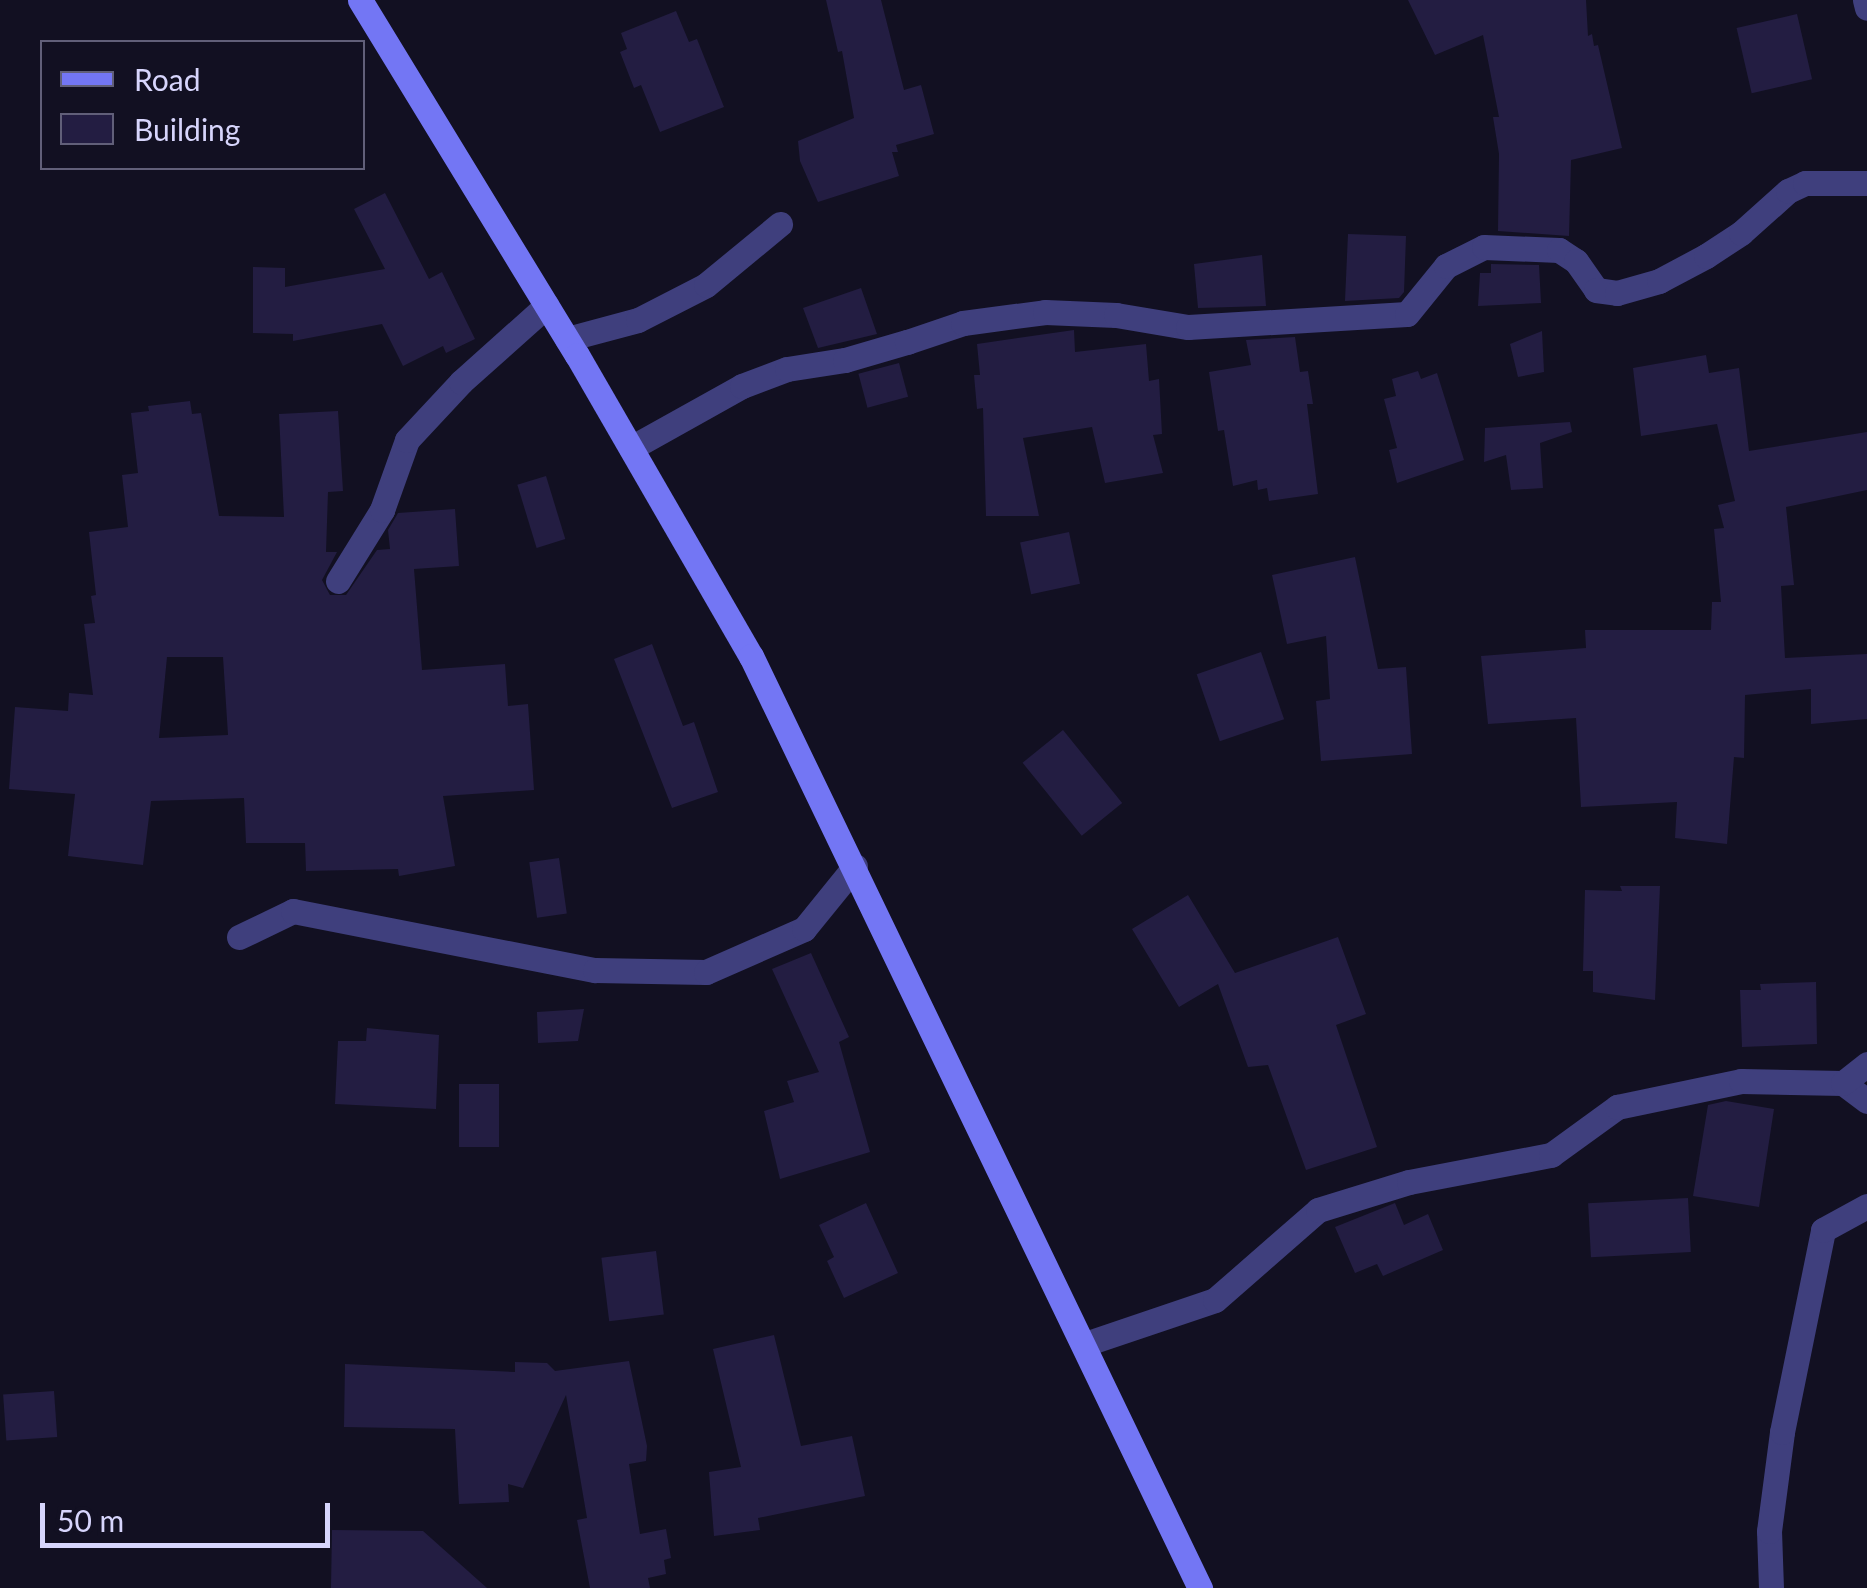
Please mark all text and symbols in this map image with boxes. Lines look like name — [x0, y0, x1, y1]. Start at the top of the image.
legend — [40, 40, 365, 170]
text: Road — [134, 61, 201, 97]
text: Building — [134, 111, 240, 147]
scale bar — [45, 1483, 335, 1545]
text: 50 m — [57, 1502, 124, 1538]

